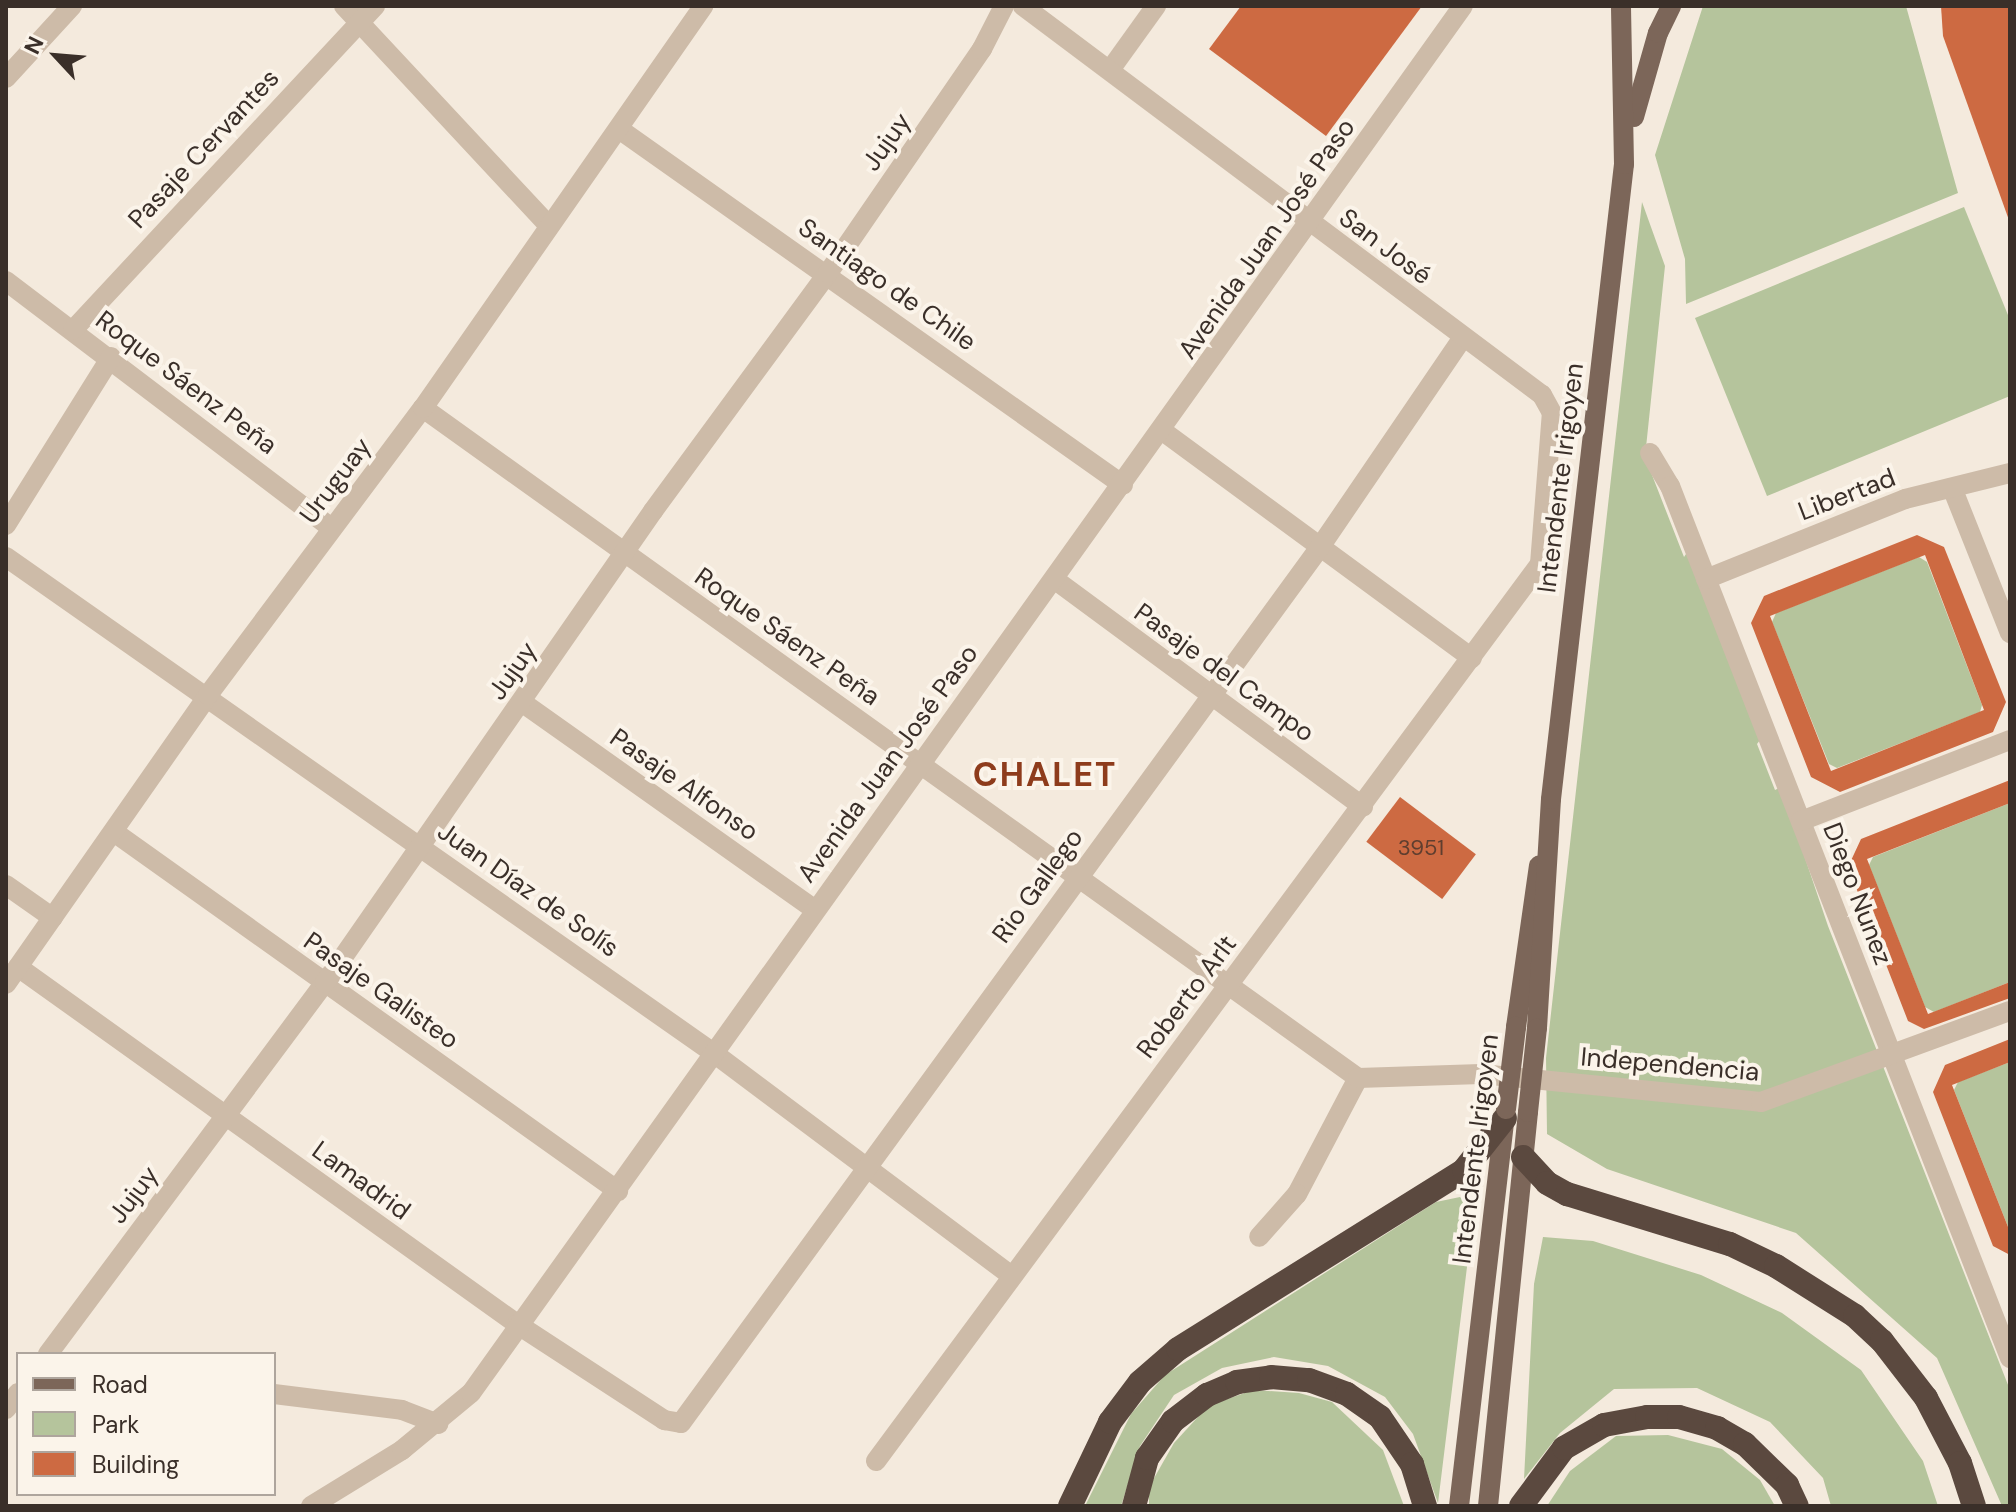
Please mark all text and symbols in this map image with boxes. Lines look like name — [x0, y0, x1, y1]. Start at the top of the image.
north arrow — [16, 16, 96, 96]
text: N — [17, 32, 51, 59]
street label: Pasaje Cervantes — [122, 63, 286, 235]
street label: Jujuy — [856, 107, 918, 177]
street label: Avenida Juan José Paso — [1172, 113, 1362, 365]
street label: San José — [1333, 202, 1437, 292]
street label: Santiago de Chile — [792, 212, 982, 358]
street label: Roque Sáenz Peña — [89, 305, 283, 461]
street label: Intendente Irigoyen — [1531, 361, 1591, 595]
street label: Uruguay — [294, 432, 378, 530]
street label: Libertad — [1794, 462, 1900, 528]
street label: Roque Sáenz Peña — [688, 561, 886, 713]
street label: Pasaje del Campo — [1128, 597, 1320, 749]
street label: Jujuy — [482, 636, 544, 706]
street label: Avenida Juan José Paso — [791, 639, 985, 889]
street label: Pasaje Alfonso — [604, 722, 764, 848]
district label: CHALET — [973, 755, 1117, 795]
street label: Juan Díaz de Solís — [432, 816, 624, 964]
street label: Diego Nunez — [1816, 819, 1898, 969]
street label: Rio Gallego — [986, 823, 1090, 949]
house number: 3951 — [1398, 835, 1444, 861]
street label: Pasaje Galisteo — [297, 926, 465, 1056]
street label: Roberto Arlt — [1131, 929, 1243, 1065]
street label: Intendente Irigoyen — [1446, 1032, 1506, 1266]
street label: Independencia — [1579, 1042, 1761, 1088]
street label: Lamadrid — [306, 1135, 416, 1227]
street label: Jujuy — [102, 1160, 166, 1230]
legend — [16, 1352, 276, 1496]
text: Road — [92, 1369, 148, 1400]
text: Park — [92, 1409, 139, 1440]
text: Building — [92, 1449, 179, 1480]

